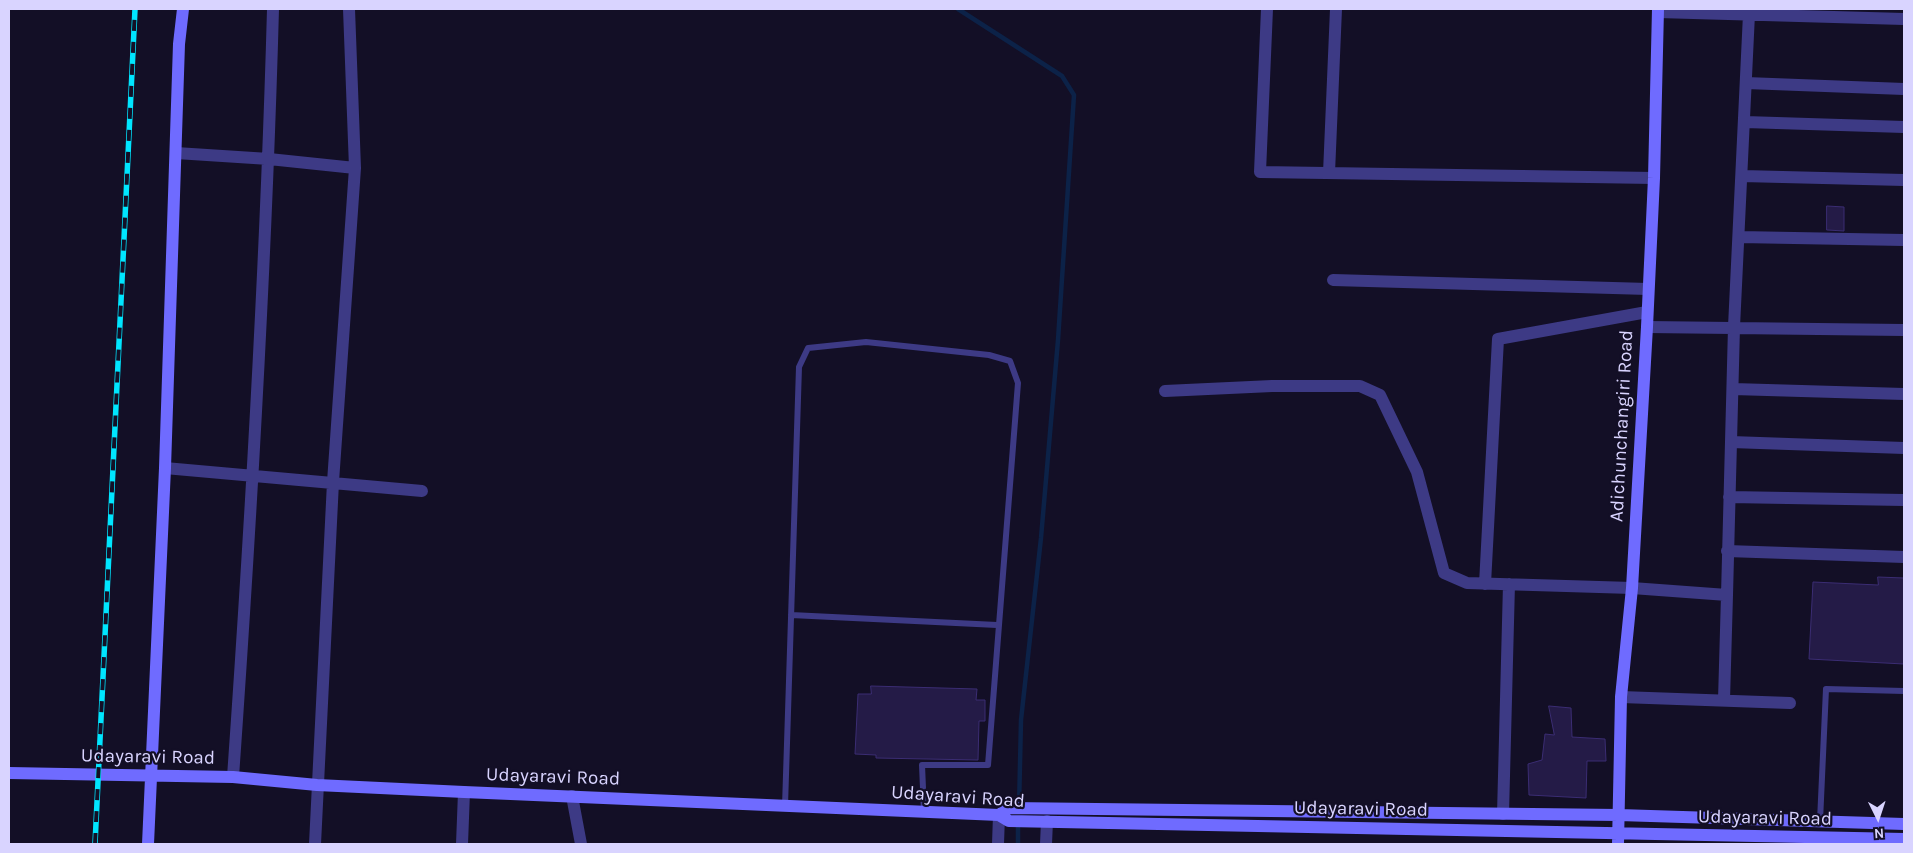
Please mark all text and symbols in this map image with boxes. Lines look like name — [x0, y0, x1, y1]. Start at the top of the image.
street label: Adichunchangiri Road — [1606, 329, 1638, 523]
street label: Udayaravi Road — [81, 744, 215, 770]
street label: Udayaravi Road — [486, 763, 620, 791]
street label: Udayaravi Road — [890, 781, 1026, 813]
north arrow — [1853, 793, 1903, 843]
street label: Udayaravi Road — [1294, 796, 1428, 822]
street label: Udayaravi Road — [1698, 805, 1832, 831]
text: N — [1873, 825, 1885, 842]

